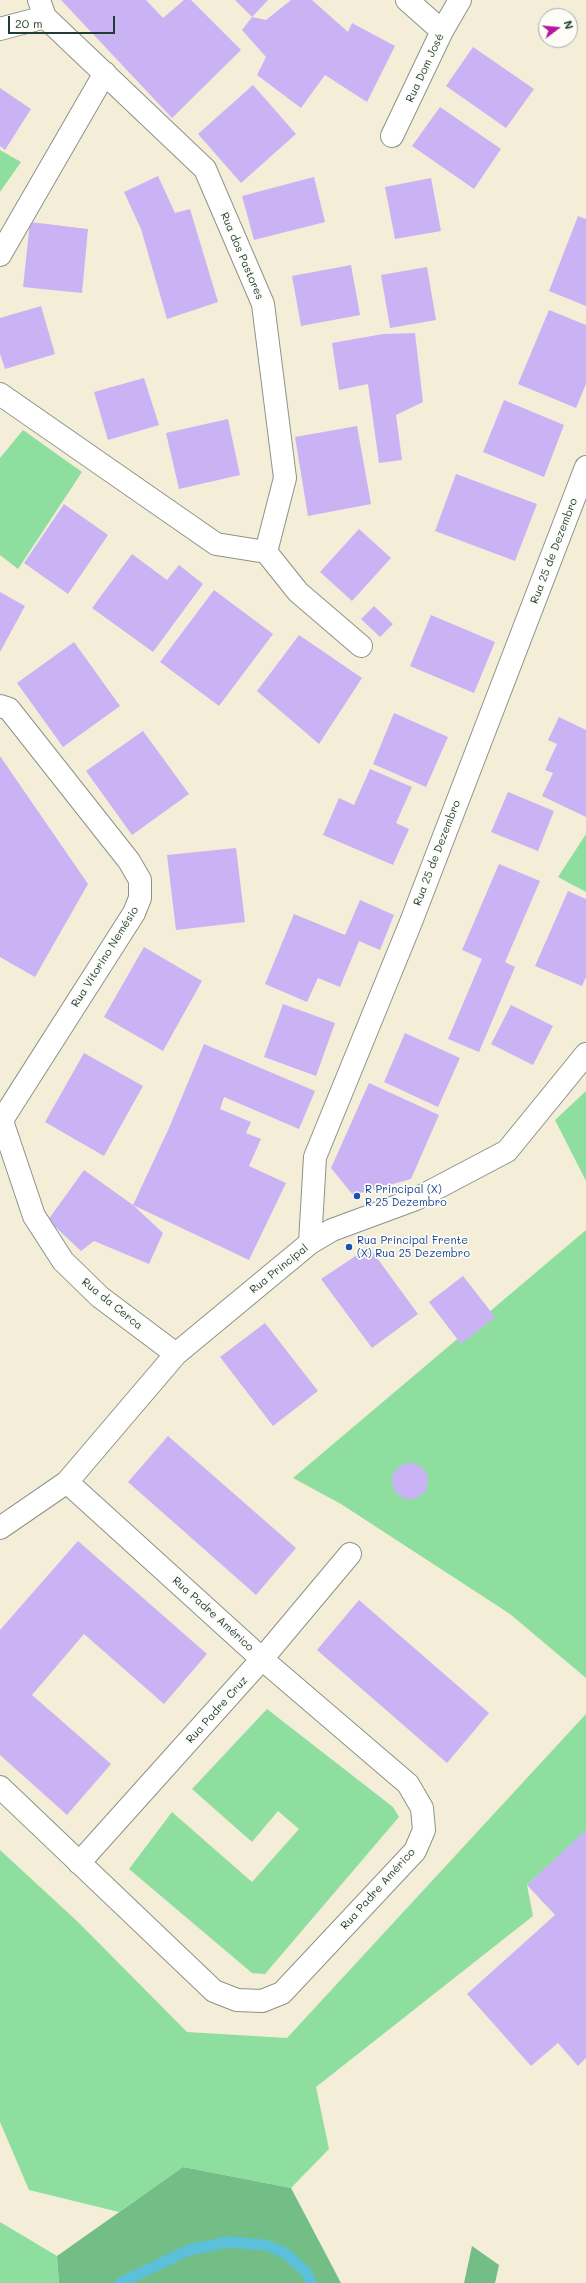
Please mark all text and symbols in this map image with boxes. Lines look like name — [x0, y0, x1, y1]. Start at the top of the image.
scale bar — [10, 8, 117, 34]
north arrow — [538, 8, 578, 48]
text: 20 m — [15, 15, 43, 31]
text: N — [561, 19, 577, 31]
street label: Rua Dom José — [403, 31, 447, 105]
street label: Rua dos Pastores — [218, 210, 266, 302]
street label: Rua 25 de Dezembro — [528, 496, 580, 606]
street label: Rua 25 de Dezembro — [411, 798, 463, 908]
street label: Rua Vitorino Nemésio — [69, 904, 141, 1010]
place label: R Principal (X) R 25 Dezembro — [365, 1183, 447, 1209]
marker: R Principal (X) R 25 Dezembro — [352, 1191, 362, 1201]
place label: Rua Principal Frente (X) Rua 25 Dezembro — [357, 1234, 470, 1260]
street label: Rua Principal — [247, 1241, 311, 1297]
marker: Rua Principal Frente (X) Rua 25 Dezembro — [344, 1242, 354, 1252]
street label: Rua da Cerca — [79, 1275, 145, 1333]
street label: Rua Padre Américo — [170, 1574, 256, 1654]
street label: Rua Padre Cruz — [184, 1674, 250, 1746]
street label: Rua Padre Américo — [338, 1846, 418, 1932]

